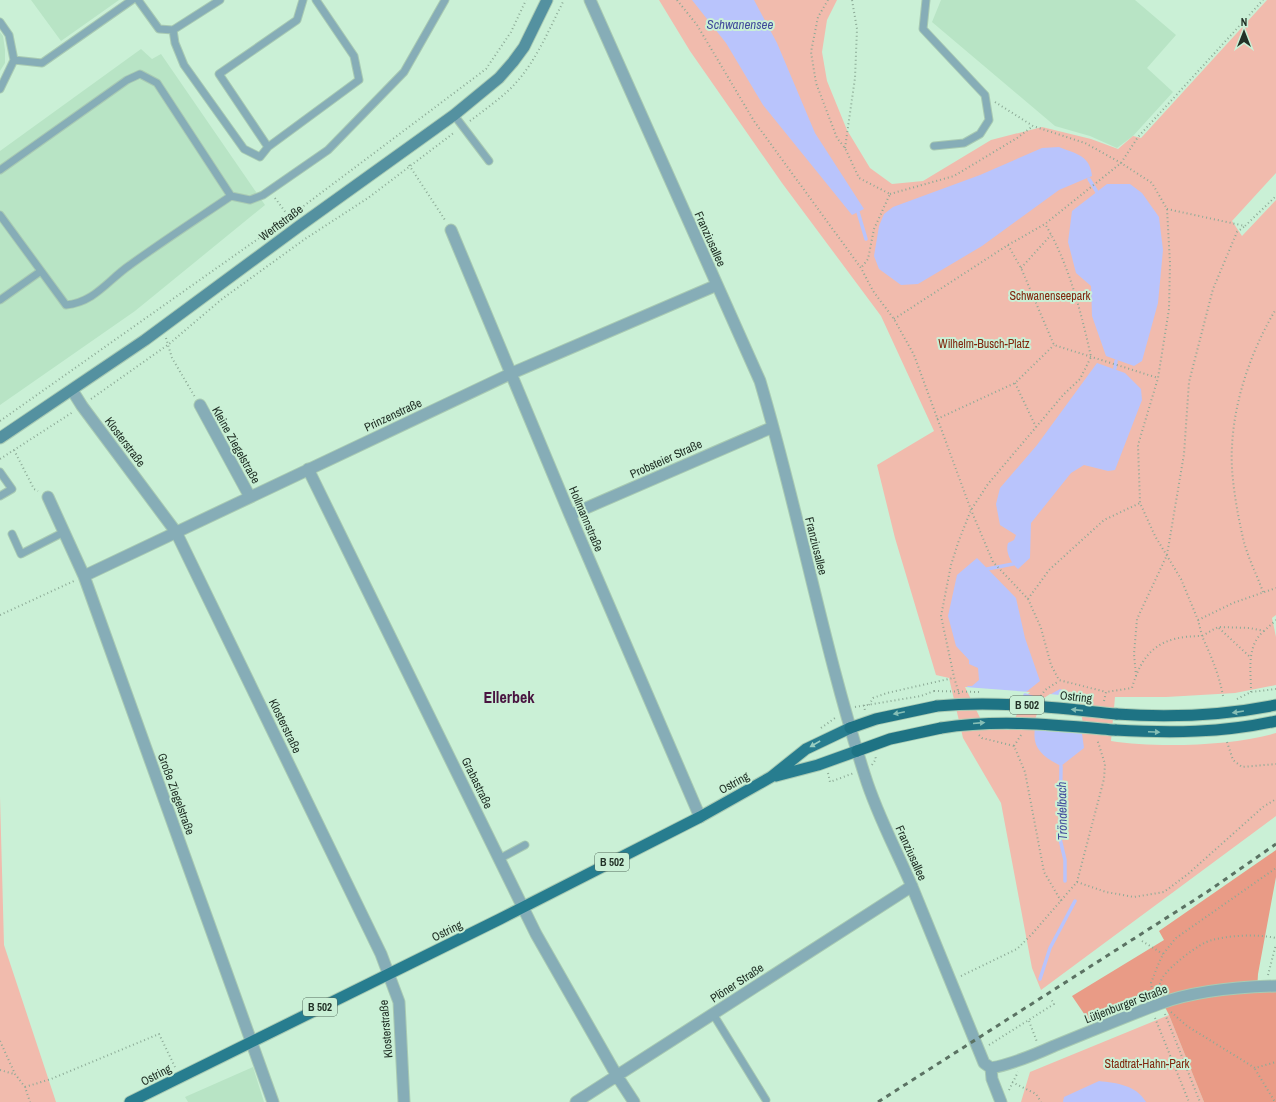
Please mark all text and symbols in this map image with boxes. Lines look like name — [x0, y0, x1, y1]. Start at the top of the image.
north arrow — [1224, 12, 1264, 52]
text: N — [1241, 15, 1247, 29]
water label: Schwanensee — [707, 16, 774, 33]
street label: Werftstraße — [256, 201, 306, 245]
street label: Franziusallee — [691, 209, 729, 269]
park label: Schwanenseepark — [1010, 288, 1091, 304]
park label: Wilhelm-Busch-Platz — [938, 336, 1030, 352]
street label: Prinzenstraße — [362, 395, 424, 435]
street label: Kleine Ziegelstraße — [208, 404, 264, 486]
street label: Klosterstraße — [101, 414, 149, 470]
street label: Probsteier Straße — [627, 436, 705, 482]
street label: Hollmannstraße — [565, 484, 607, 554]
street label: Franziusallee — [801, 515, 831, 577]
district label: Ellerbek — [483, 686, 535, 708]
street label: Ostring — [1059, 687, 1093, 707]
street label: Klosterstraße — [265, 696, 305, 756]
road number: B 502 — [1010, 696, 1044, 714]
one-way arrow — [1071, 707, 1083, 714]
one-way arrow — [1232, 709, 1244, 715]
one-way arrow — [893, 711, 905, 717]
one-way arrow — [973, 719, 985, 726]
one-way arrow — [1148, 729, 1161, 735]
one-way arrow — [809, 741, 821, 748]
street label: Große Ziegelstraße — [154, 751, 198, 837]
street label: Grabastraße — [458, 755, 496, 811]
street label: Ostring — [716, 768, 752, 798]
water label: Tröndelbach — [1053, 781, 1071, 841]
street label: Franziusallee — [892, 823, 930, 883]
road number: B 502 — [595, 853, 629, 871]
street label: Ostring — [429, 917, 465, 945]
street label: Plöner Straße — [707, 960, 767, 1006]
street label: Lütjenburger Straße — [1082, 981, 1170, 1027]
road number: B 502 — [303, 998, 337, 1016]
street label: Klosterstraße — [375, 999, 397, 1059]
park label: Stadtrat-Hahn-Park — [1105, 1056, 1189, 1072]
street label: Ostring — [138, 1060, 174, 1089]

